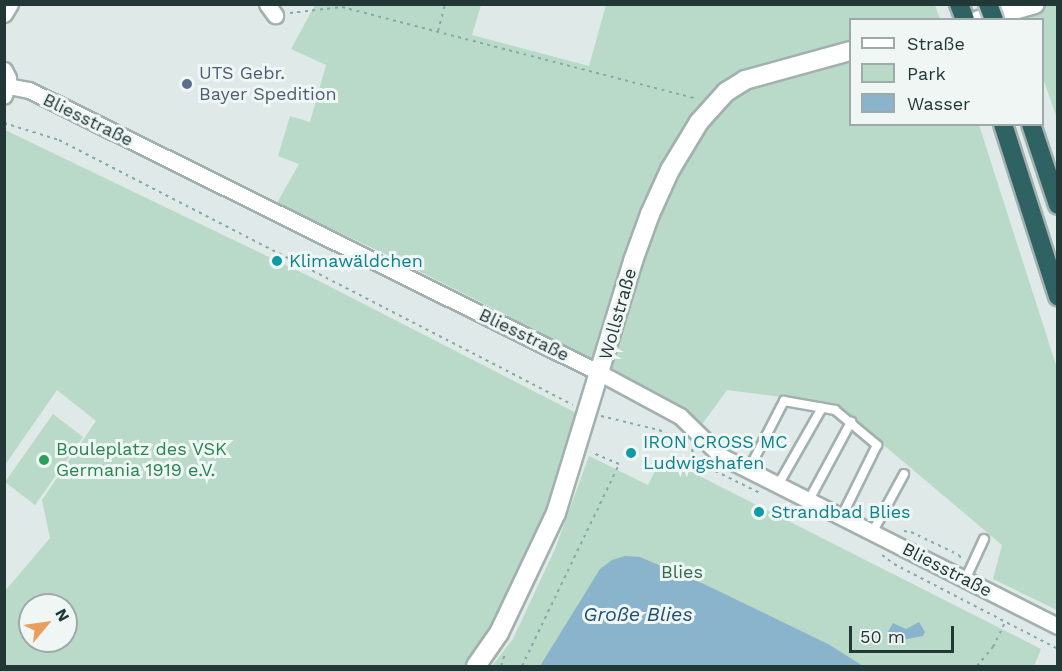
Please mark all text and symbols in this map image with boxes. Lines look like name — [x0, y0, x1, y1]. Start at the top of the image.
legend — [849, 18, 1044, 126]
text: Straße — [907, 33, 965, 54]
place label: UTS Gebr. Bayer Spedition — [199, 63, 337, 106]
text: Park — [907, 63, 946, 84]
marker: UTS Gebr. Bayer Spedition — [180, 77, 194, 91]
street label: Bliesstraße — [39, 89, 137, 151]
text: Wasser — [907, 93, 970, 114]
place label: Klimawäldchen — [289, 250, 423, 272]
marker: Klimawäldchen — [270, 254, 284, 268]
street label: Wollstraße — [595, 266, 641, 362]
street label: Bliesstraße — [475, 304, 573, 366]
place label: IRON CROSS MC Ludwigshafen — [643, 432, 788, 474]
place label: Bouleplatz des VSK Germania 1919 e.V. — [56, 439, 228, 482]
marker: IRON CROSS MC Ludwigshafen — [624, 446, 638, 460]
marker: Bouleplatz des VSK Germania 1919 e.V. — [37, 453, 51, 467]
place label: Strandbad Blies — [771, 501, 911, 523]
marker: Strandbad Blies — [752, 505, 766, 519]
street label: Bliesstraße — [899, 538, 995, 602]
park label: Blies — [661, 561, 703, 583]
north arrow — [18, 593, 78, 653]
water label: Große Blies — [583, 602, 693, 626]
text: N — [51, 605, 74, 625]
scale bar — [852, 614, 957, 652]
text: 50 m — [860, 626, 905, 647]

